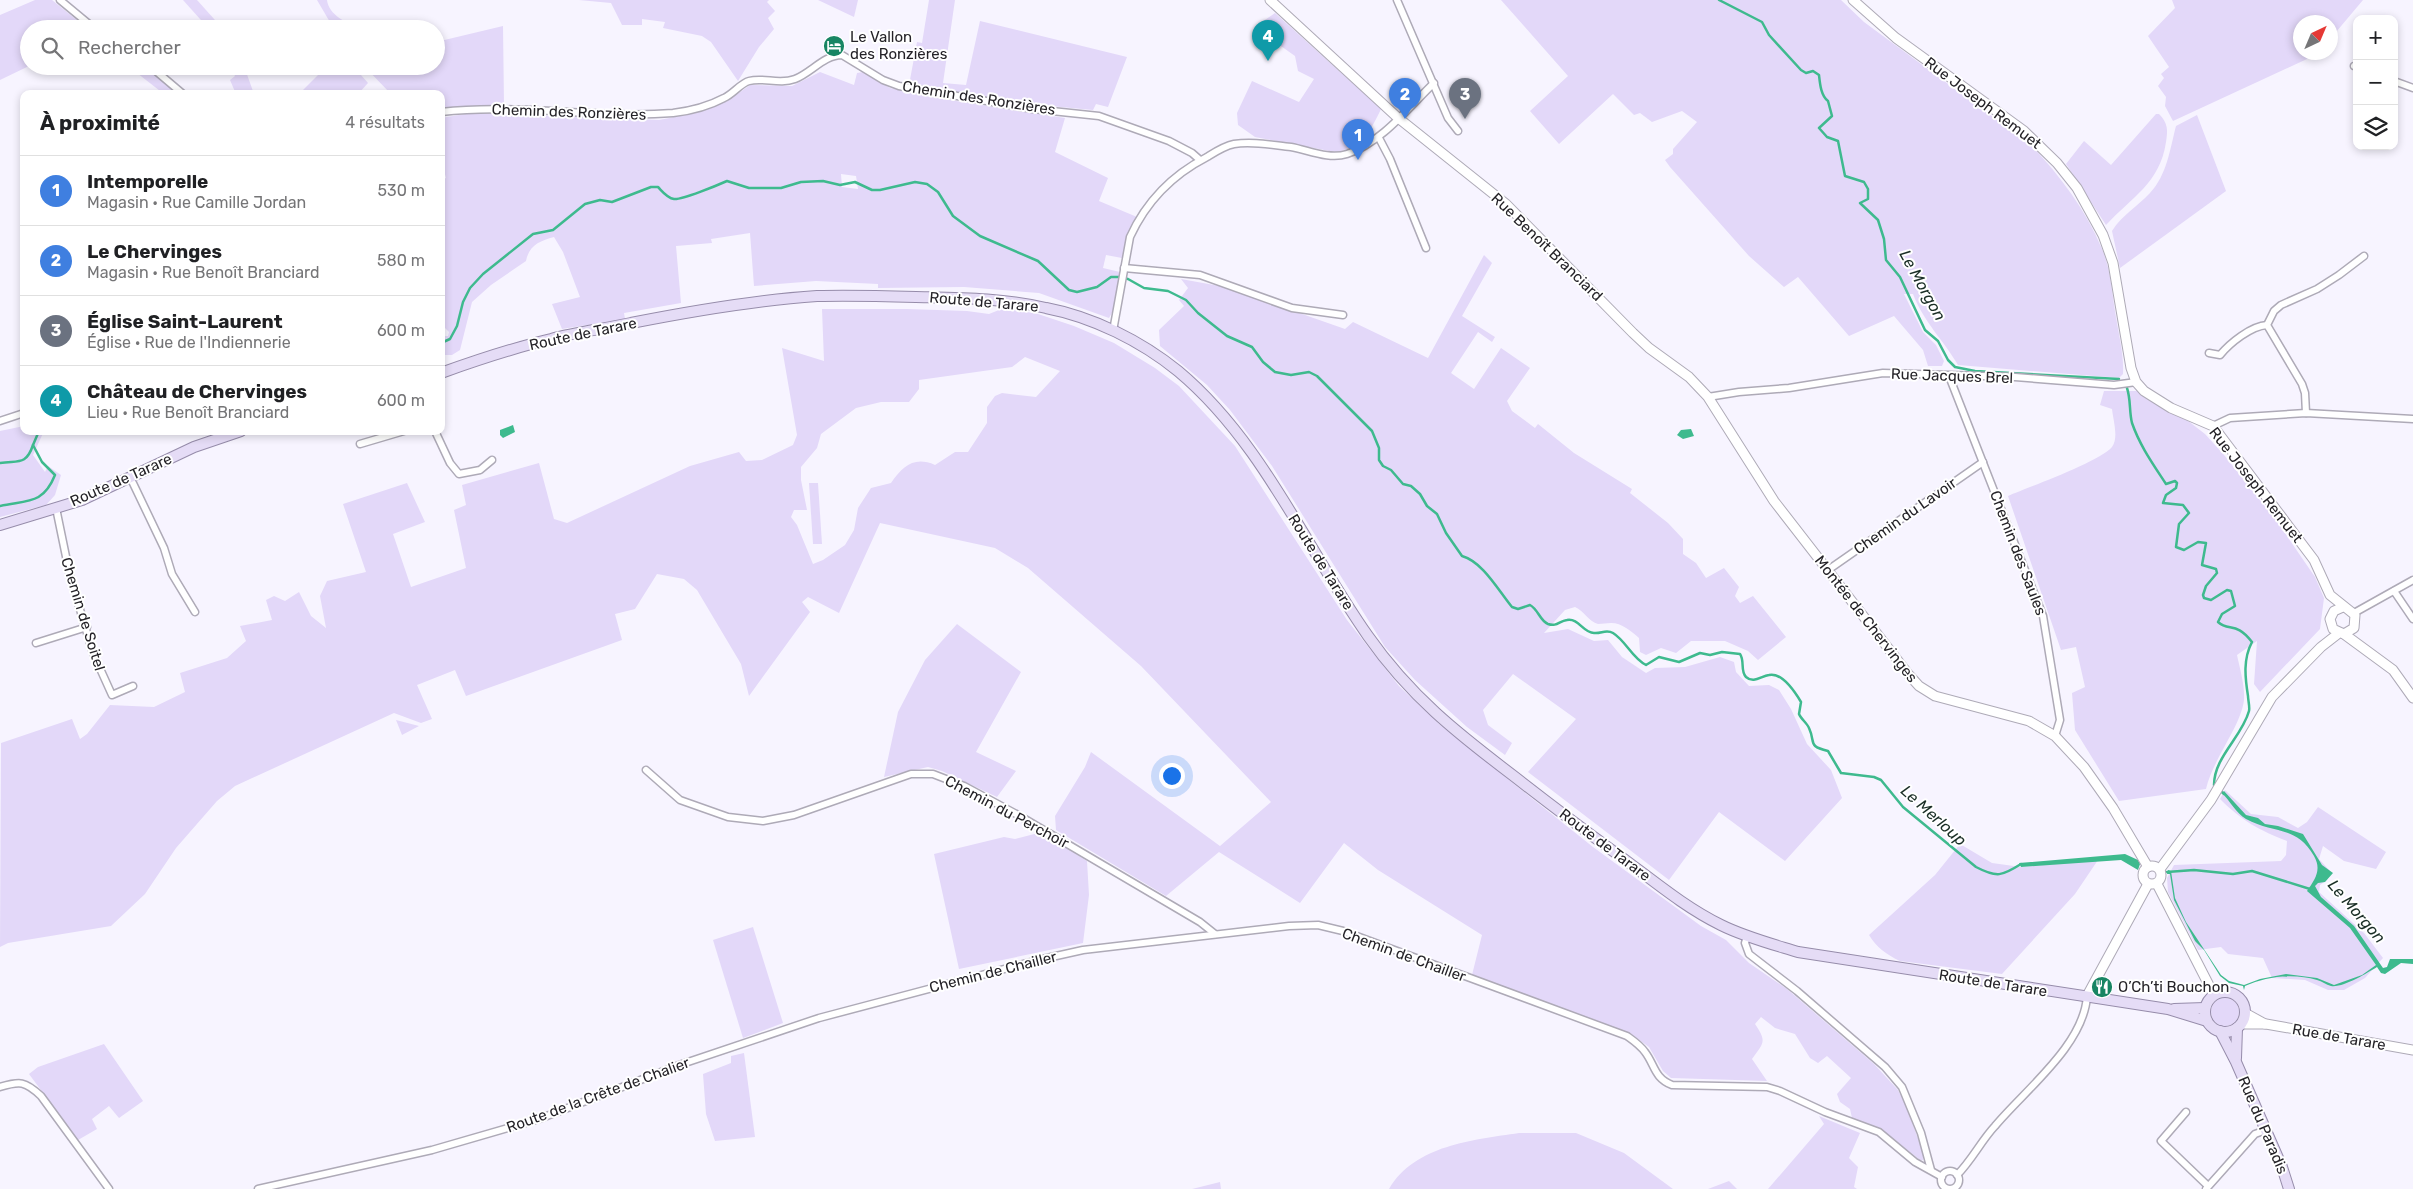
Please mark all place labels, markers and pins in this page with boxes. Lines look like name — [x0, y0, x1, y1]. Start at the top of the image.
pin: 4 — [1252, 20, 1284, 61]
place label: Le Vallon des Ronzières — [850, 28, 948, 63]
hotel icon: Le Vallon des Ronzières — [822, 34, 846, 58]
pin: 2 — [1389, 78, 1421, 119]
pin: 3 — [1449, 78, 1481, 119]
pin: 1 — [1342, 119, 1374, 160]
restaurant icon: O’Ch’ti Bouchon — [2090, 975, 2114, 999]
place label: O’Ch’ti Bouchon — [2118, 978, 2229, 996]

